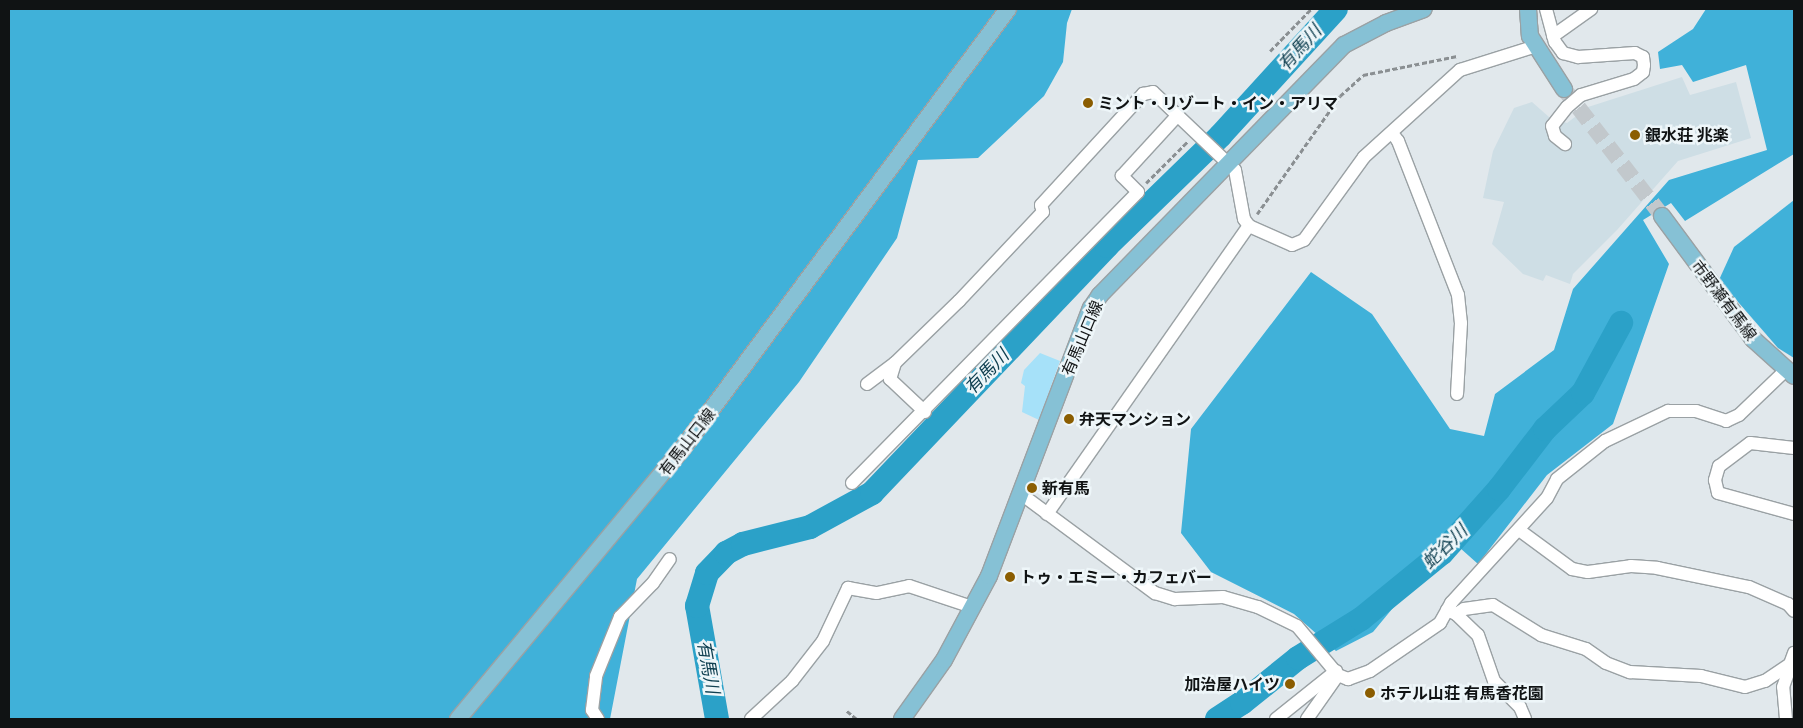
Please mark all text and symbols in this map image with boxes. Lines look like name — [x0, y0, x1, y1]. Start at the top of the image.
water label: 有馬川 — [1274, 21, 1326, 75]
place label: ミント・リゾート・イン・アリマ — [1098, 93, 1338, 113]
marker: ミント・リゾート・イン・アリマ — [1082, 97, 1094, 109]
place label: 銀水荘 兆楽 — [1645, 125, 1729, 145]
marker: 銀水荘 兆楽 — [1629, 129, 1641, 141]
street label: 市野瀬有馬線 — [1687, 256, 1761, 344]
street label: 有馬山口線 — [1058, 297, 1106, 379]
water label: 有馬川 — [960, 345, 1014, 399]
street label: 有馬山口線 — [655, 405, 719, 479]
place label: 弁天マンション — [1079, 409, 1191, 429]
marker: 弁天マンション — [1063, 413, 1075, 425]
place label: 新有馬 — [1042, 478, 1090, 498]
marker: 新有馬 — [1026, 482, 1038, 494]
water label: 蛇谷川 — [1418, 520, 1472, 574]
place label: トゥ・エミー・カフェバー — [1020, 567, 1212, 587]
marker: トゥ・エミー・カフェバー — [1004, 571, 1016, 583]
water label: 有馬川 — [693, 639, 723, 695]
place label: 加治屋ハイツ — [1184, 674, 1280, 694]
marker: 加治屋ハイツ — [1284, 678, 1296, 690]
place label: ホテル山荘 有馬香花園 — [1380, 683, 1544, 703]
marker: ホテル山荘 有馬香花園 — [1364, 687, 1376, 699]

